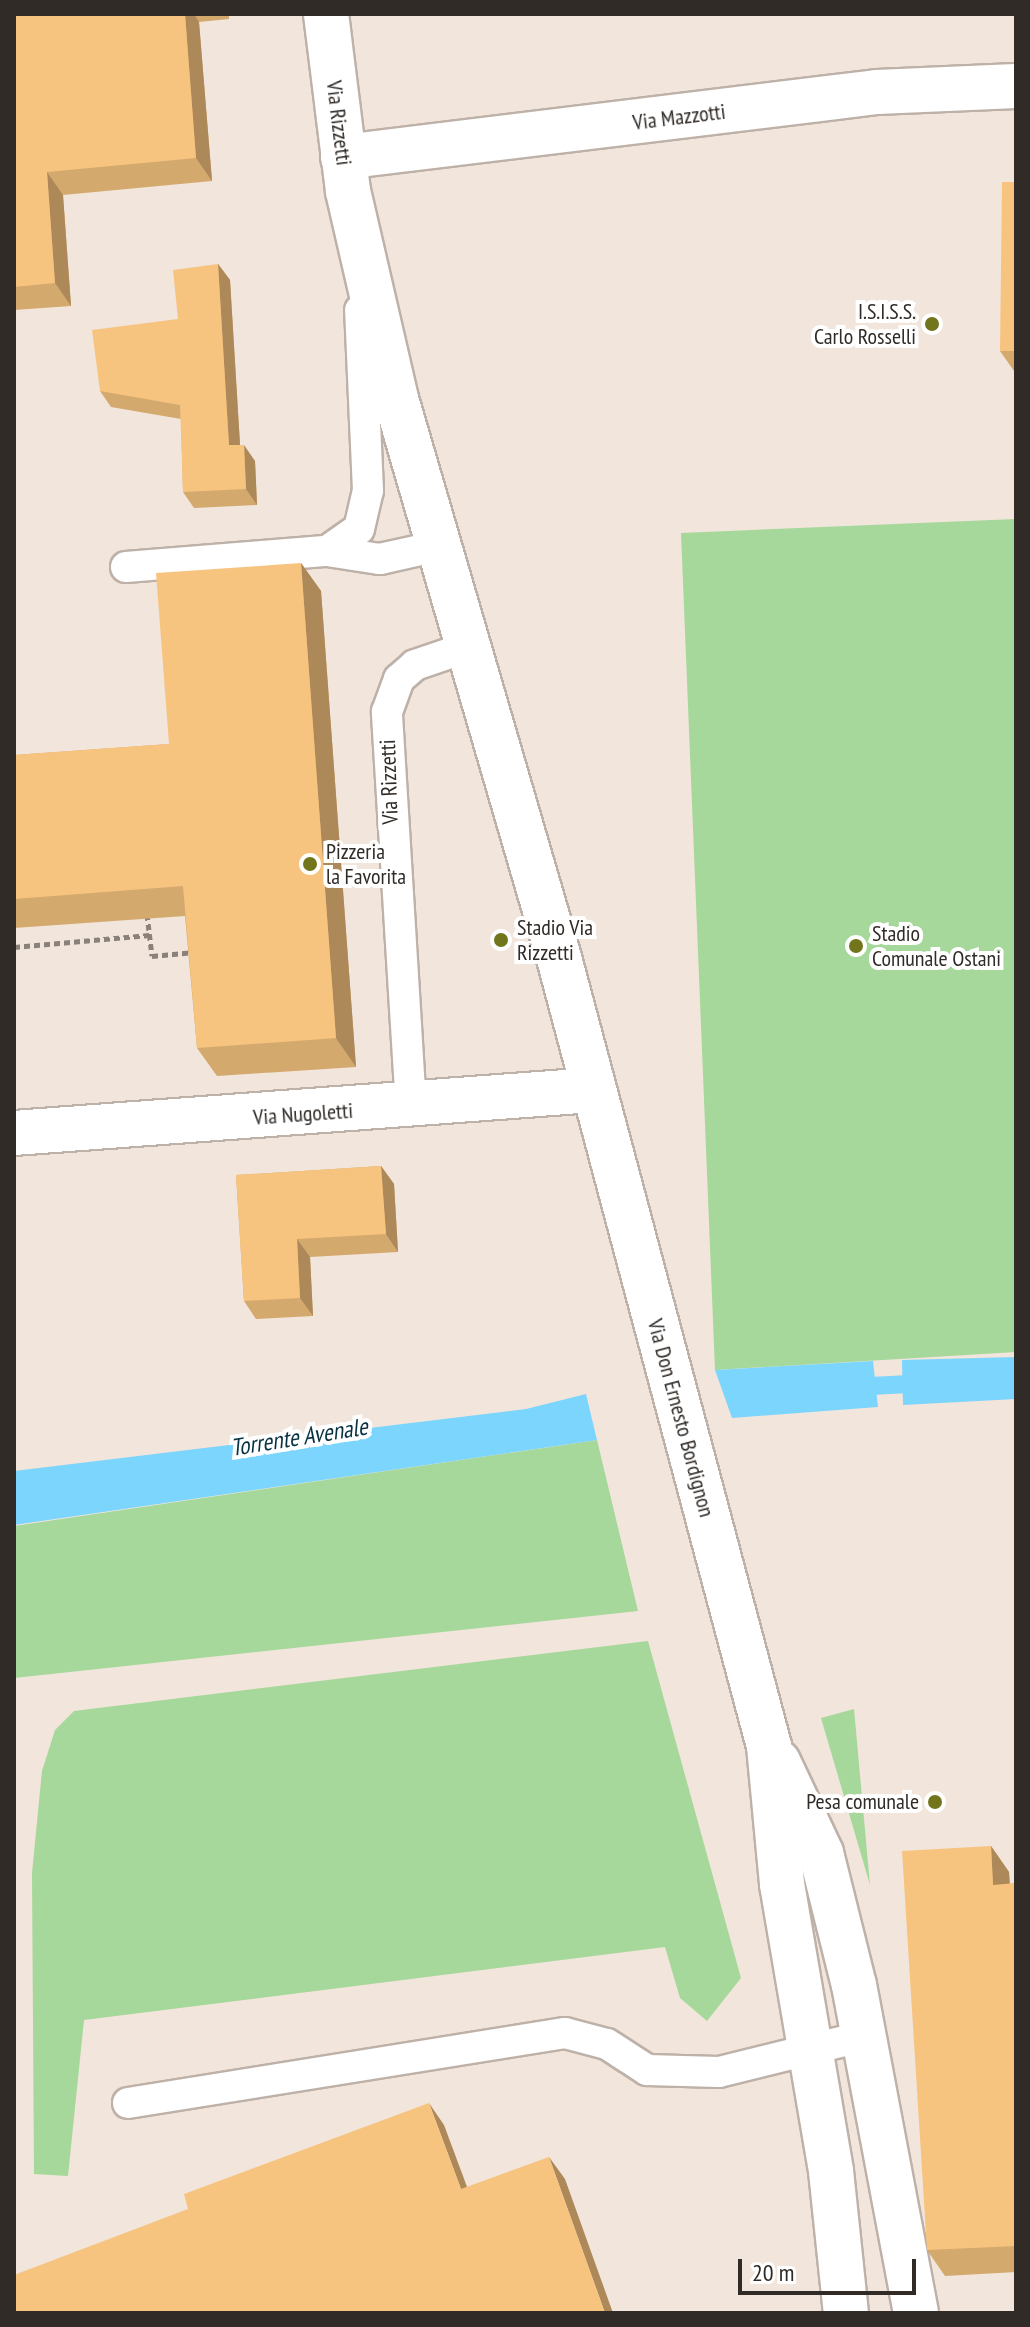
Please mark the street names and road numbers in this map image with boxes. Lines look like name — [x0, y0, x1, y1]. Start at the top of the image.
street label: Via Rizzetti — [321, 79, 357, 167]
street label: Via Mazzotti — [631, 98, 727, 136]
street label: Via Rizzetti — [374, 739, 404, 825]
street label: Via Nugoletti — [252, 1097, 354, 1131]
street label: Via Don Ernesto Bordignon — [642, 1316, 720, 1520]

